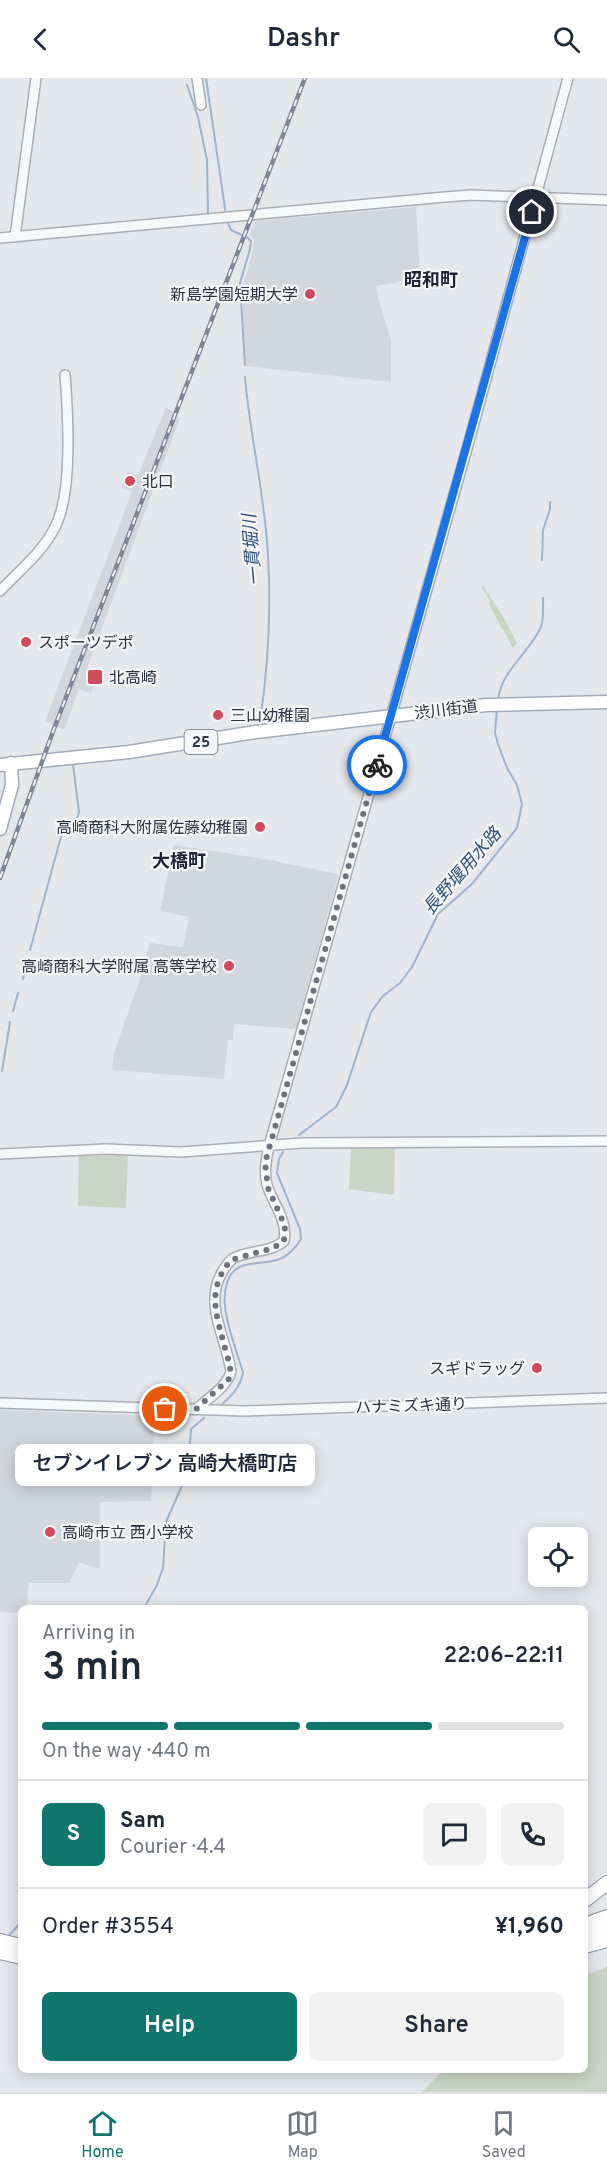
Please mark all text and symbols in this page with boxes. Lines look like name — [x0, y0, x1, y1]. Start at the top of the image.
text: Dashr — [267, 22, 340, 56]
icon: back — [24, 23, 57, 56]
icon: search — [550, 23, 583, 56]
pin — [506, 186, 557, 237]
icon: home — [515, 195, 548, 228]
district label: 昭和町 — [404, 270, 458, 293]
place label: 新島学園短期大学 — [170, 286, 298, 306]
marker: 新島学園短期大学 — [303, 287, 317, 301]
place label: 北口 — [142, 473, 174, 493]
marker: 北口 — [123, 474, 137, 488]
water label: 一貫堀川 — [239, 511, 268, 587]
place label: スポーツデポ — [38, 634, 134, 654]
marker: スポーツデポ — [19, 635, 33, 649]
marker: 北高崎 — [86, 668, 104, 686]
place label: 北高崎 — [109, 669, 157, 689]
street label: 渋川街道 — [413, 697, 479, 725]
place label: 三山幼稚園 — [230, 707, 310, 727]
marker: 三山幼稚園 — [211, 708, 225, 722]
road number: 25 — [184, 730, 218, 754]
courier — [347, 735, 407, 795]
icon: bike — [361, 749, 394, 782]
place label: 高崎商科大附属佐藤幼稚園 — [56, 819, 248, 839]
marker: 高崎商科大附属佐藤幼稚園 — [253, 820, 267, 834]
water label: 長野堰用水路 — [419, 822, 509, 920]
district label: 大橋町 — [152, 851, 206, 874]
place label: 高崎商科大学附属 高等学校 — [21, 958, 217, 978]
marker: 高崎商科大学附属 高等学校 — [222, 959, 236, 973]
place label: スギドラッグ — [429, 1360, 525, 1380]
marker: スギドラッグ — [530, 1361, 544, 1375]
pin — [139, 1383, 190, 1434]
icon: bag — [148, 1392, 181, 1425]
street label: ハナミズキ通り — [355, 1395, 467, 1419]
callout: セブンイレブン 高崎大橋町店 — [15, 1445, 315, 1487]
text: セブンイレブン 高崎大橋町店 — [33, 1452, 297, 1478]
place label: 高崎市立 西小学校 — [62, 1524, 194, 1544]
marker: 高崎市立 西小学校 — [43, 1525, 57, 1539]
map controls — [528, 1527, 588, 1587]
button: locate — [528, 1527, 588, 1587]
text: Arriving in — [42, 1621, 135, 1647]
text: 22:06–22:11 — [444, 1643, 564, 1670]
text: 3 min — [42, 1645, 142, 1694]
text: On the way · 440 m — [42, 1739, 211, 1765]
button: chat — [423, 1803, 486, 1866]
button: phone — [501, 1803, 564, 1866]
text: Sam — [120, 1808, 165, 1835]
text: S — [67, 1821, 80, 1848]
text: Courier · 4.4 — [120, 1835, 226, 1861]
text: Order #3554 — [42, 1914, 174, 1941]
text: ¥1,960 — [495, 1914, 564, 1941]
button: Help — [42, 1992, 297, 2061]
button: Share — [309, 1992, 564, 2061]
tab: Home — [81, 2107, 124, 2163]
tab: Map — [286, 2107, 319, 2163]
tab: Saved — [482, 2107, 526, 2163]

